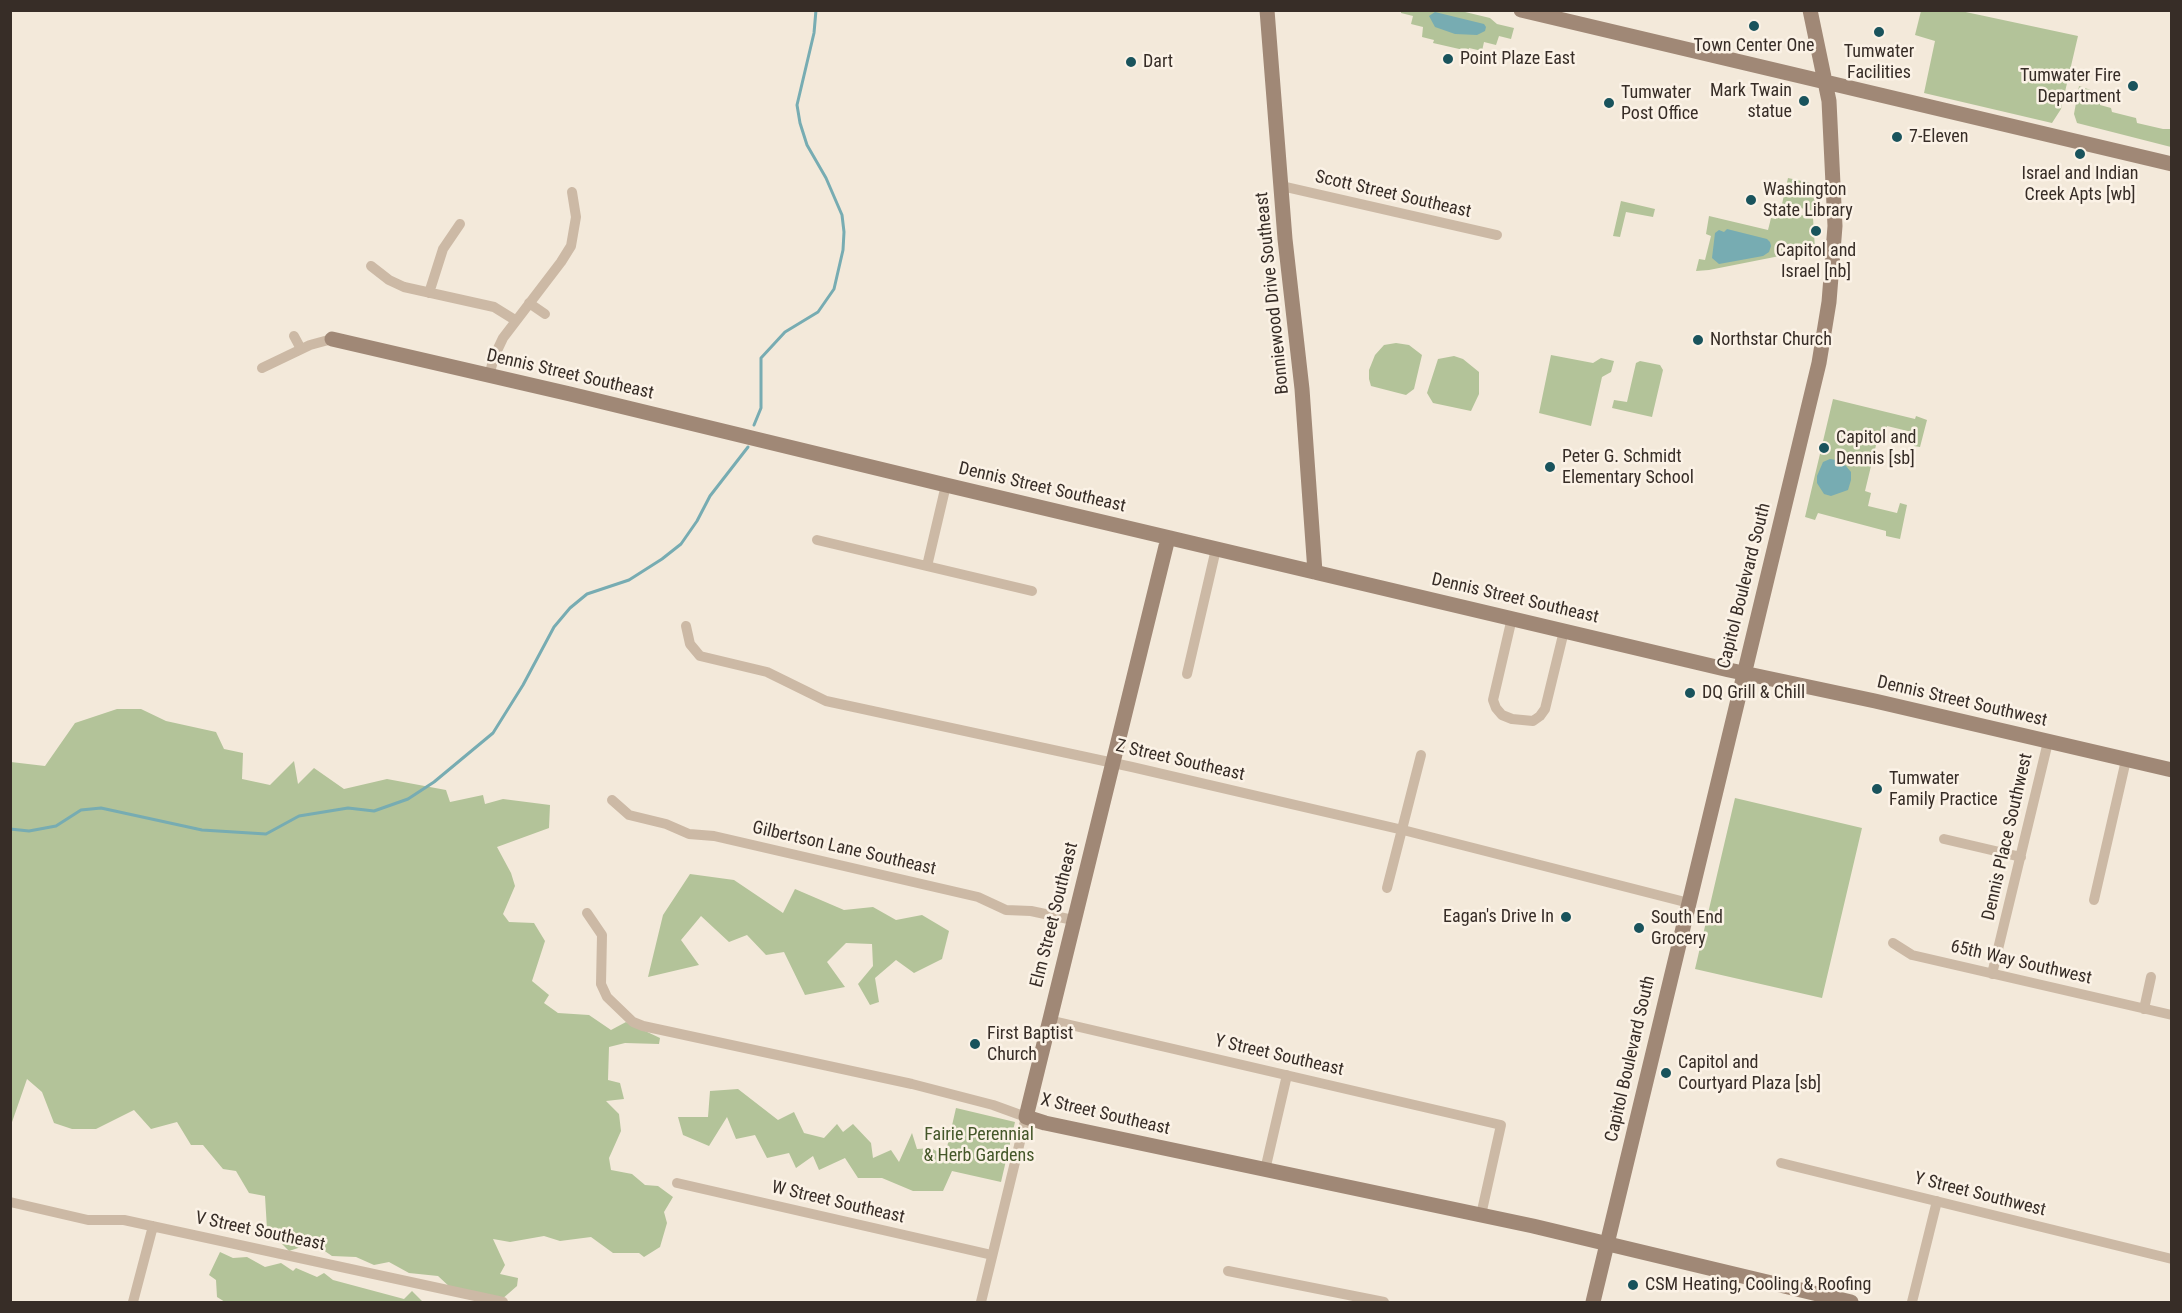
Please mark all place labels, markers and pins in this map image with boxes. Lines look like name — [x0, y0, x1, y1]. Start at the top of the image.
marker: Town Center One — [1747, 19, 1761, 33]
marker: Tumwater Facilities — [1872, 25, 1886, 39]
place label: Town Center One — [1694, 35, 1814, 57]
place label: Tumwater Facilities — [1844, 41, 1914, 84]
place label: Point Plaze East — [1460, 48, 1575, 70]
place label: Dart — [1143, 51, 1173, 73]
marker: Point Plaze East — [1441, 52, 1455, 66]
marker: Dart — [1124, 55, 1138, 69]
place label: Tumwater Fire Department — [2020, 65, 2121, 107]
marker: Tumwater Fire Department — [2126, 79, 2140, 93]
place label: Mark Twain statue — [1710, 80, 1792, 122]
place label: Tumwater Post Office — [1621, 82, 1699, 124]
marker: Mark Twain statue — [1797, 94, 1811, 108]
marker: Tumwater Post Office — [1602, 96, 1616, 110]
place label: 7-Eleven — [1909, 126, 1968, 148]
marker: 7-Eleven — [1890, 130, 1904, 144]
marker: Israel and Indian Creek Apts [wb] — [2073, 147, 2087, 161]
place label: Israel and Indian Creek Apts [wb] — [2021, 163, 2139, 206]
place label: Washington State Library — [1763, 179, 1853, 222]
marker: Washington State Library — [1744, 193, 1758, 207]
marker: Capitol and Israel [nb] — [1809, 224, 1823, 238]
place label: Capitol and Israel [nb] — [1776, 240, 1856, 282]
place label: Northstar Church — [1710, 329, 1832, 351]
marker: Northstar Church — [1691, 333, 1705, 347]
place label: Capitol and Dennis [sb] — [1836, 427, 1917, 470]
marker: Capitol and Dennis [sb] — [1817, 441, 1831, 455]
place label: Peter G. Schmidt Elementary School — [1562, 446, 1694, 488]
marker: Peter G. Schmidt Elementary School — [1543, 460, 1557, 474]
place label: DQ Grill & Chill — [1702, 682, 1805, 704]
marker: DQ Grill & Chill — [1683, 686, 1697, 700]
place label: Tumwater Family Practice — [1889, 768, 1998, 810]
marker: Tumwater Family Practice — [1870, 782, 1884, 796]
place label: Eagan's Drive In — [1443, 906, 1554, 928]
place label: South End Grocery — [1651, 907, 1723, 950]
marker: Eagan's Drive In — [1559, 910, 1573, 924]
marker: South End Grocery — [1632, 921, 1646, 935]
place label: First Baptist Church — [987, 1023, 1073, 1066]
marker: First Baptist Church — [968, 1037, 982, 1051]
place label: Capitol and Courtyard Plaza [sb] — [1678, 1052, 1821, 1094]
marker: Capitol and Courtyard Plaza [sb] — [1659, 1066, 1673, 1080]
place label: CSM Heating, Cooling & Roofing — [1645, 1274, 1871, 1296]
marker: CSM Heating, Cooling & Roofing — [1626, 1278, 1640, 1292]

